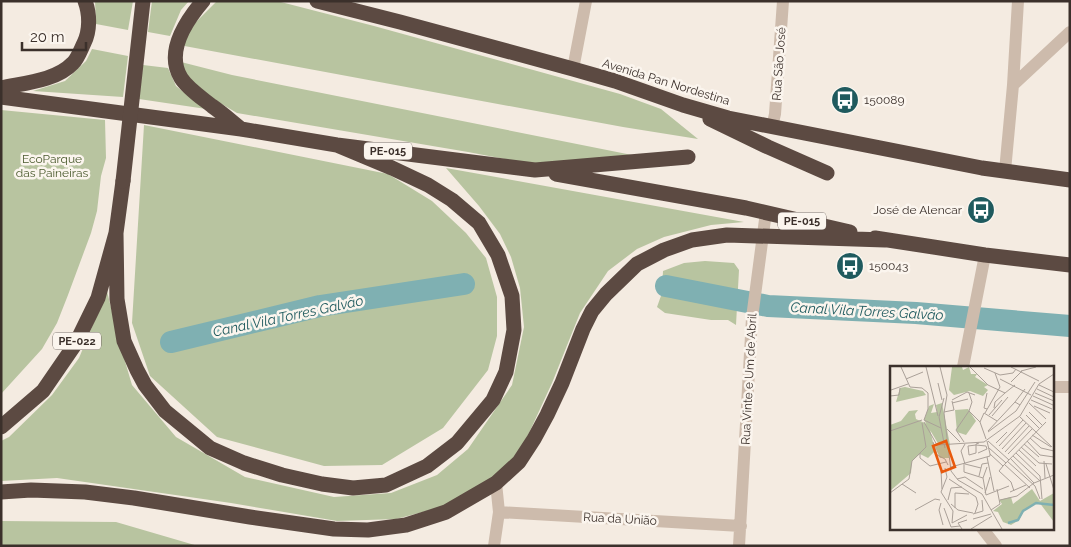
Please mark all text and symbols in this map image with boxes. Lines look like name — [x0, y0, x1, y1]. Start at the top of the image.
scale bar — [22, 20, 86, 52]
street label: Rua São José — [769, 27, 789, 101]
text: 20 m — [30, 28, 65, 46]
street label: Avenida Pan Nordestina — [601, 56, 731, 108]
bus stop icon: 150089 — [830, 85, 860, 115]
place label: 150089 — [864, 93, 905, 107]
road number: PE-015 — [364, 142, 412, 160]
park label: EcoParque das Paineiras — [16, 152, 88, 180]
bus stop icon: José de Alencar — [966, 195, 996, 225]
place label: José de Alencar — [873, 203, 963, 217]
road number: PE-015 — [778, 212, 826, 230]
bus stop icon: 150043 — [835, 251, 865, 281]
place label: 150043 — [869, 259, 908, 273]
water label: Canal Vila Torres Galvão — [211, 292, 365, 340]
water label: Canal Vila Torres Galvão — [790, 299, 944, 323]
street label: Rua Vinte e Um de Abril — [739, 312, 759, 445]
road number: PE-022 — [53, 332, 101, 350]
inset map — [890, 366, 1054, 530]
street label: Rua da União — [583, 510, 657, 528]

